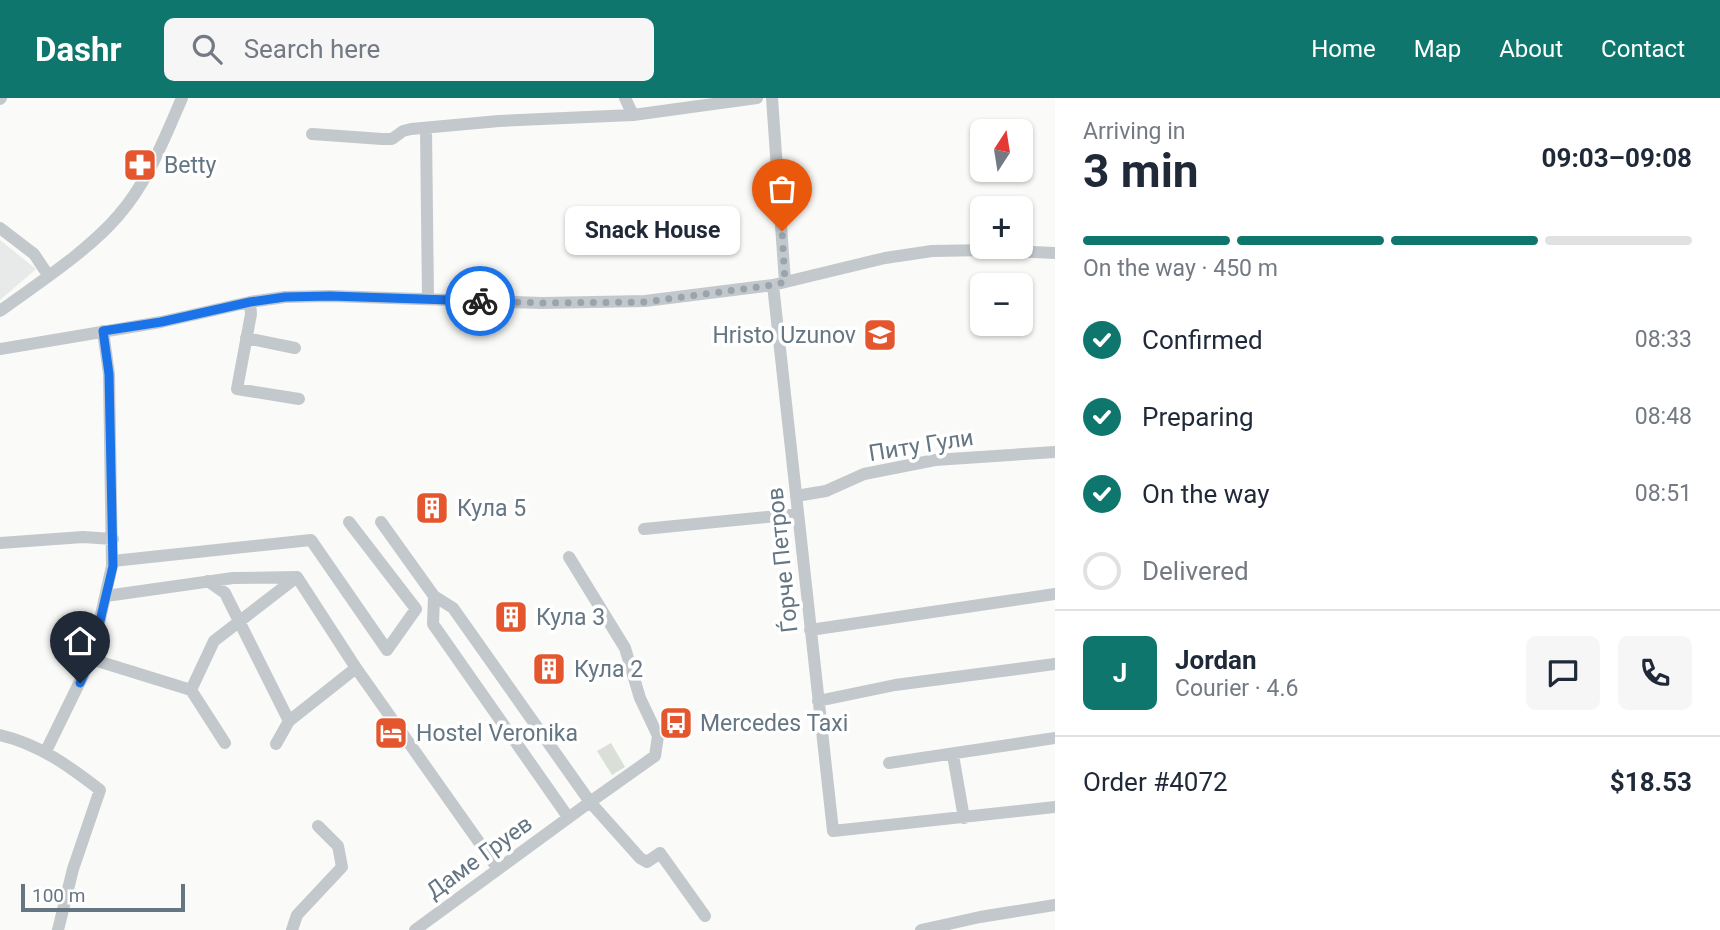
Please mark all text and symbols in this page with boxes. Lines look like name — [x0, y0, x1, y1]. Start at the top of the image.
search box — [164, 18, 654, 81]
text: Dashr — [35, 30, 122, 69]
icon: search — [188, 30, 226, 68]
text: Search here — [244, 34, 380, 64]
text: Home — [1311, 35, 1376, 63]
text: Map — [1414, 35, 1461, 63]
text: About — [1499, 35, 1563, 63]
text: Contact — [1601, 35, 1685, 63]
text: Arriving in — [1083, 118, 1186, 145]
north arrow — [970, 119, 1032, 182]
map controls — [970, 119, 1033, 336]
text: 09:03–09:08 — [1542, 143, 1692, 173]
text: 3 min — [1083, 144, 1199, 198]
pharmacy icon: Betty — [121, 146, 159, 184]
place label: Betty — [164, 152, 217, 179]
pin — [752, 159, 812, 231]
icon: bag — [763, 170, 801, 208]
button: + — [970, 196, 1033, 259]
callout: Snack House — [565, 206, 740, 256]
text: Snack House — [585, 217, 720, 244]
text: On the way · 450 m — [1083, 255, 1278, 282]
courier — [445, 266, 515, 336]
button: − — [970, 273, 1033, 336]
icon: bike — [461, 282, 499, 320]
school or university icon: Hristo Uzunov — [861, 316, 899, 354]
icon: check — [1083, 321, 1121, 359]
place label: Hristo Uzunov — [712, 322, 856, 349]
text: Confirmed — [1142, 325, 1263, 355]
text: 08:33 — [1635, 326, 1692, 353]
icon: check — [1083, 398, 1121, 436]
text: Preparing — [1142, 402, 1254, 432]
text: 08:48 — [1635, 403, 1692, 430]
street label: Питу Гули — [867, 424, 975, 467]
icon: check — [1083, 475, 1121, 513]
text: On the way — [1142, 479, 1270, 509]
text: 08:51 — [1635, 480, 1692, 507]
street label: Ѓорче Петров — [760, 486, 804, 634]
building icon: Кула 5 — [413, 489, 451, 527]
place label: Кула 5 — [457, 495, 526, 522]
text: Delivered — [1142, 556, 1249, 586]
building icon: Кула 3 — [492, 598, 530, 636]
place label: Кула 3 — [536, 604, 605, 631]
pin — [50, 611, 110, 683]
icon: home — [61, 622, 99, 660]
button: chat — [1526, 636, 1600, 710]
button: phone — [1618, 636, 1692, 710]
text: Jordan — [1175, 645, 1257, 675]
building icon: Кула 2 — [530, 650, 568, 688]
place label: Кула 2 — [574, 656, 643, 683]
text: J — [1113, 658, 1127, 688]
text: Courier · 4.6 — [1175, 675, 1298, 702]
bus stop icon: Mercedes Taxi — [657, 704, 695, 742]
place label: Mercedes Taxi — [700, 710, 848, 737]
hotel icon: Hostel Veronika — [372, 714, 410, 752]
place label: Hostel Veronika — [416, 720, 578, 747]
text: Order #4072 — [1083, 767, 1228, 797]
text: $18.53 — [1610, 767, 1692, 797]
street label: Даме Груев — [421, 810, 537, 905]
scale bar — [21, 881, 186, 913]
text: 100 m — [32, 884, 85, 907]

